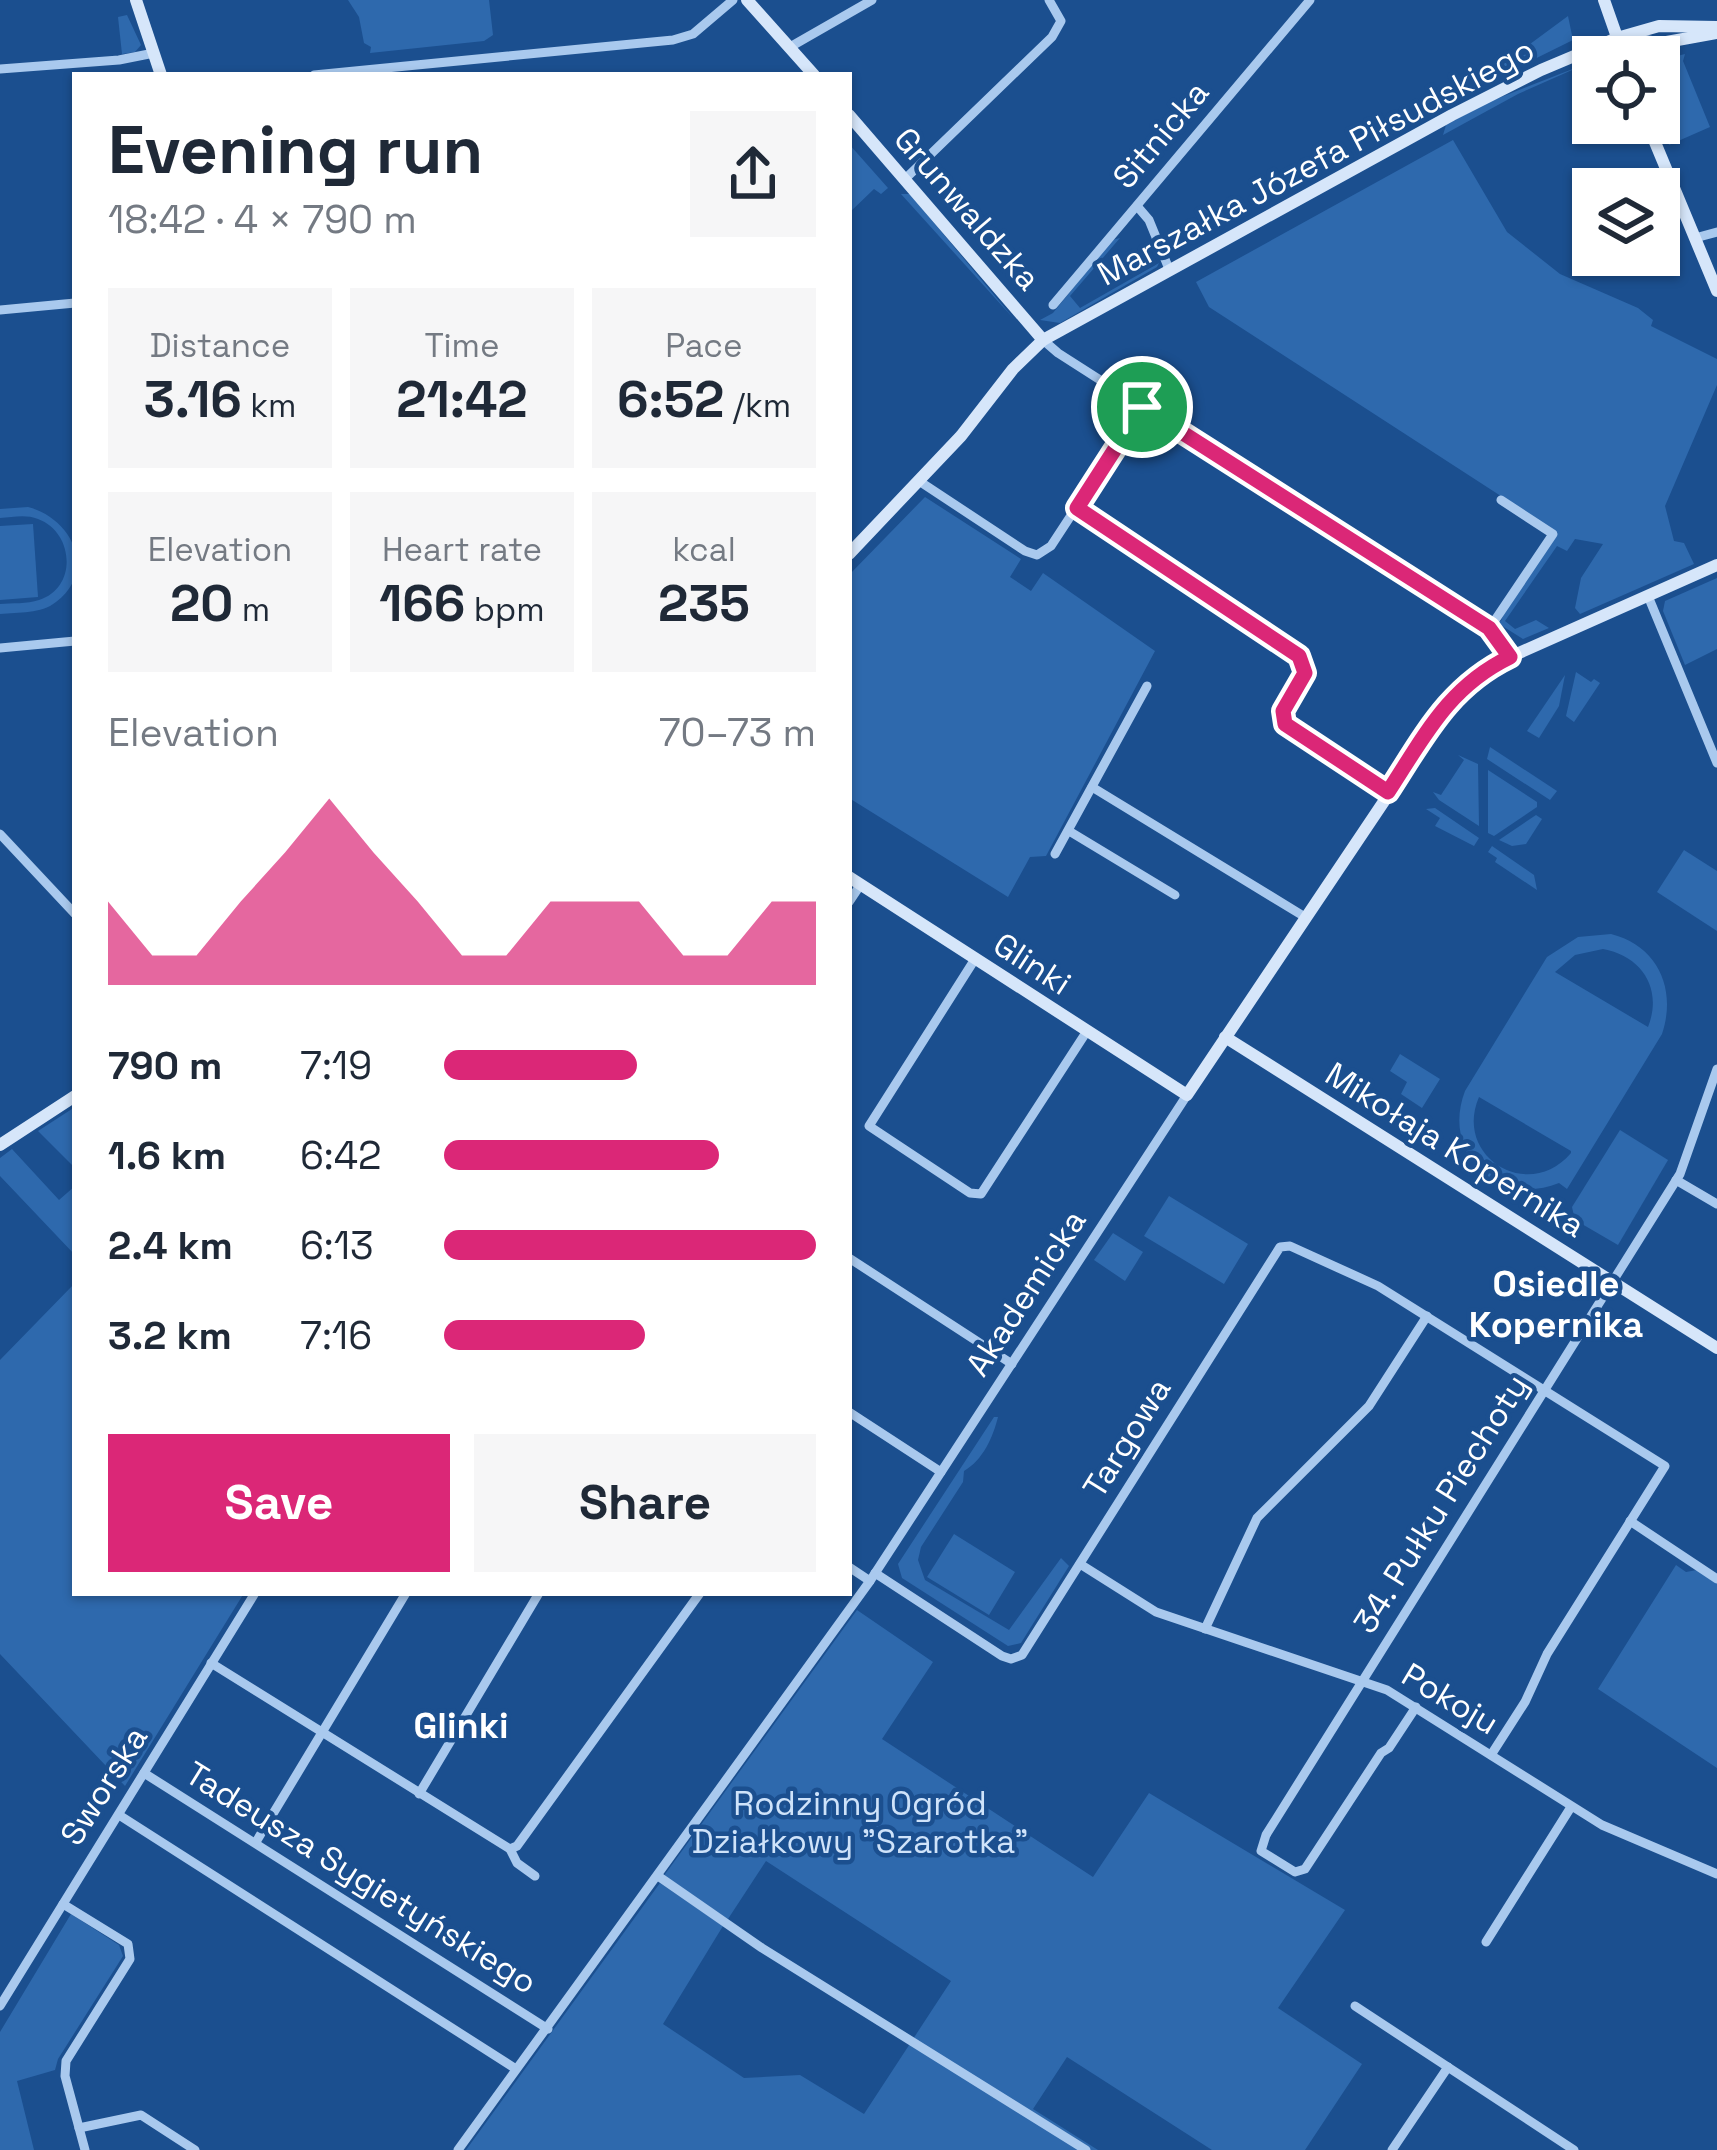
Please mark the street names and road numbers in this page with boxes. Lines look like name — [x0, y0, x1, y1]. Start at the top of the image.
street label: Marszałka Józefa Piłsudskiego — [1090, 29, 1542, 295]
street label: Sitnicka — [1104, 73, 1218, 197]
street label: Grunwaldzka — [885, 119, 1049, 299]
street label: Glinki — [985, 924, 1079, 1004]
street label: Mikołaja Kopernika — [1317, 1053, 1593, 1247]
street label: Akademicka — [957, 1202, 1095, 1384]
street label: 34. Pułku Piechoty — [1344, 1367, 1538, 1641]
street label: Targowa — [1074, 1370, 1180, 1506]
street label: Pokoju — [1394, 1654, 1506, 1744]
street label: Sworska — [51, 1719, 157, 1853]
street label: Tadeusza Sygietyńskiego — [178, 1752, 544, 2004]

